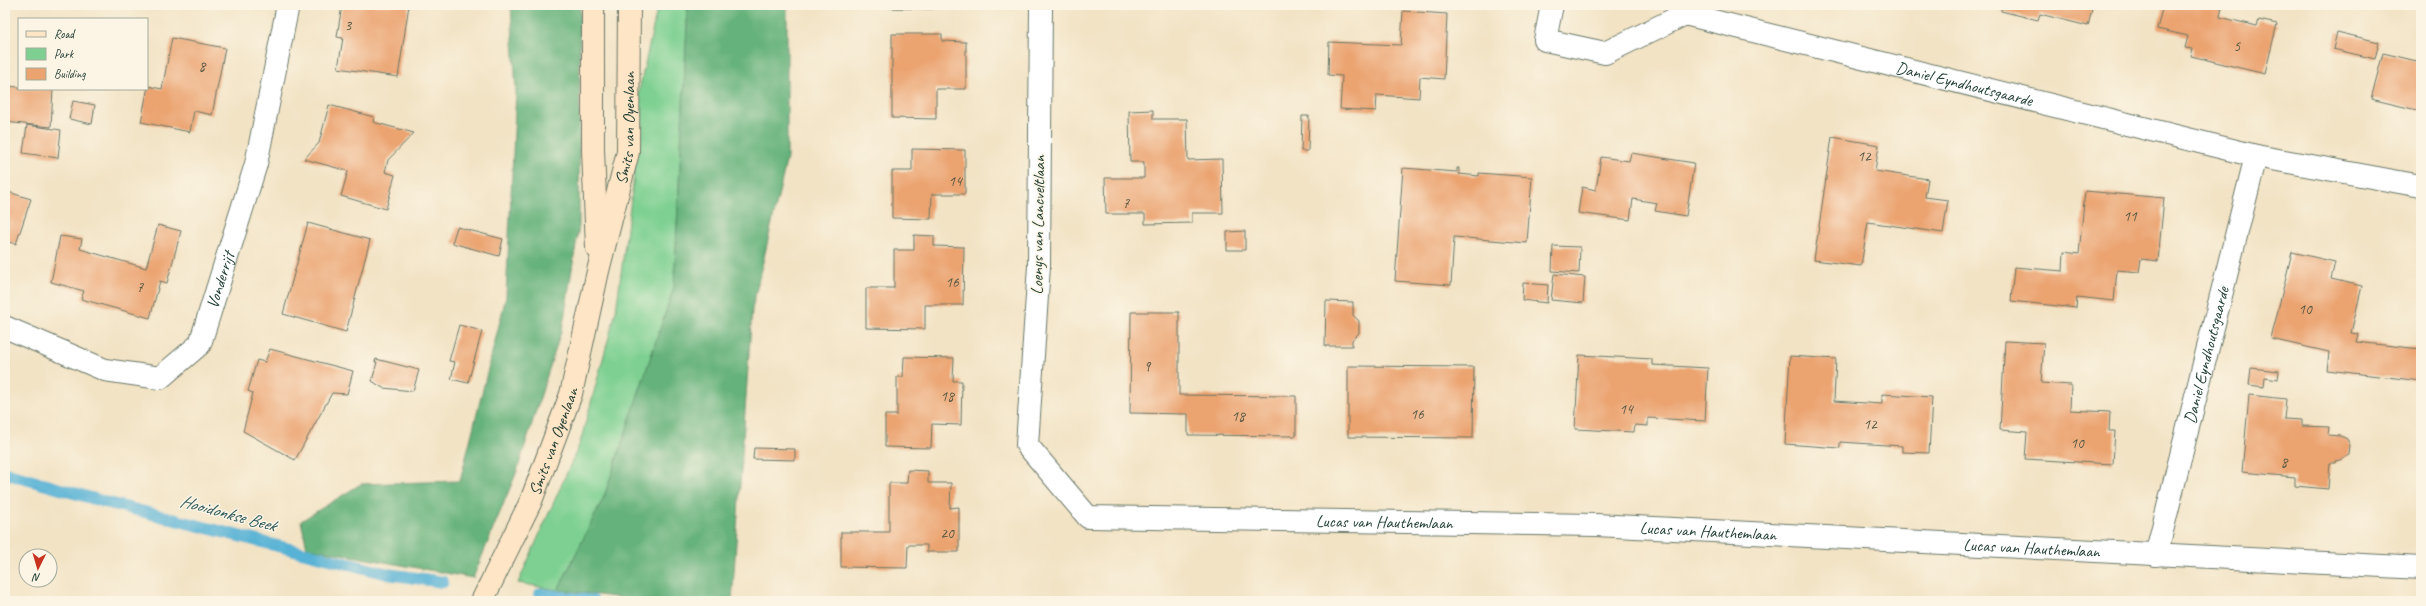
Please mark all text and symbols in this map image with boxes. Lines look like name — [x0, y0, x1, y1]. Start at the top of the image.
house number: 3 — [345, 16, 353, 35]
legend — [18, 18, 148, 90]
text: Road — [54, 26, 76, 42]
house number: 5 — [2234, 37, 2242, 56]
text: Park — [54, 46, 75, 62]
street label: Daniel Eyndhoutsgaarde — [1894, 56, 2036, 111]
house number: 8 — [199, 57, 207, 76]
text: Building — [54, 66, 86, 82]
street label: Smits van Oyenlaan — [610, 70, 639, 186]
house number: 12 — [1857, 147, 1872, 166]
street label: Loenys van Lancveltlaan — [1026, 154, 1050, 295]
house number: 14 — [948, 172, 963, 191]
house number: 7 — [1123, 194, 1131, 213]
house number: 11 — [2123, 207, 2138, 226]
street label: Vonderrijt — [201, 247, 239, 311]
house number: 16 — [945, 273, 960, 292]
house number: 7 — [137, 278, 145, 297]
street label: Daniel Eyndhoutsgaarde — [2179, 283, 2234, 426]
house number: 10 — [2298, 300, 2313, 319]
house number: 9 — [1144, 357, 1152, 376]
street label: Smits van Oyenlaan — [524, 385, 583, 498]
house number: 18 — [940, 387, 955, 406]
house number: 14 — [1619, 400, 1634, 419]
house number: 16 — [1410, 405, 1425, 424]
house number: 18 — [1231, 407, 1246, 426]
house number: 12 — [1863, 415, 1878, 434]
house number: 10 — [2070, 434, 2085, 453]
house number: 8 — [2281, 453, 2289, 472]
water label: Hooidonkse Beek — [178, 490, 282, 537]
street label: Lucas van Hauthemlaan — [1316, 510, 1454, 533]
street label: Lucas van Hauthemlaan — [1639, 517, 1778, 545]
house number: 20 — [940, 524, 955, 543]
street label: Lucas van Hauthemlaan — [1963, 534, 2102, 562]
north arrow — [18, 548, 58, 588]
text: N — [31, 571, 41, 585]

